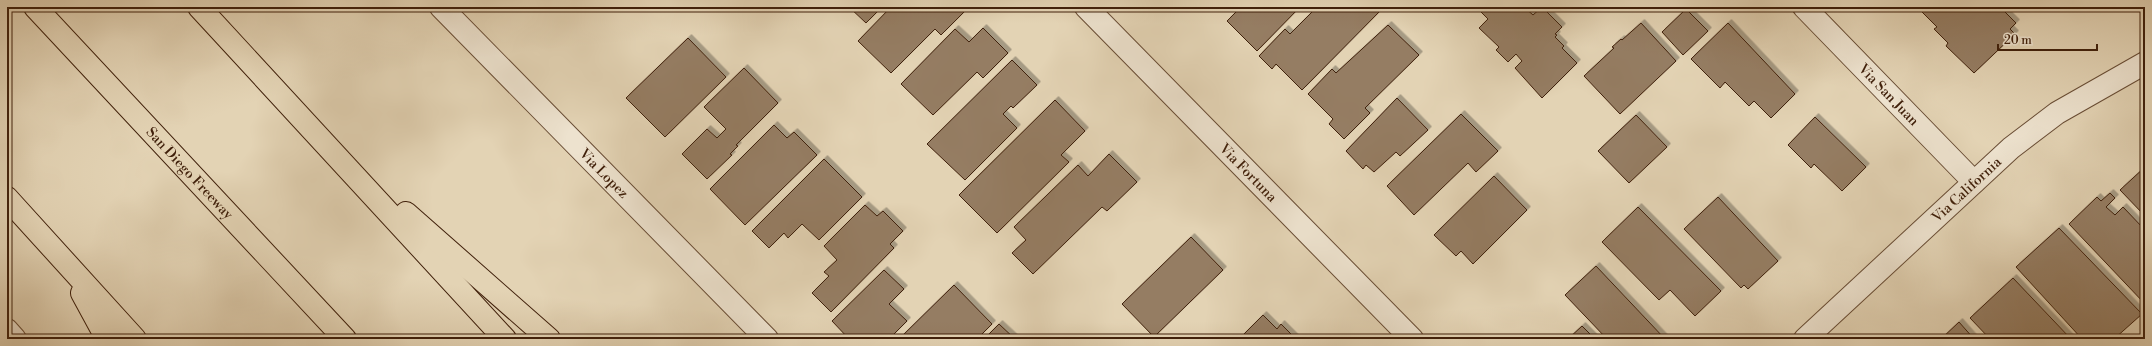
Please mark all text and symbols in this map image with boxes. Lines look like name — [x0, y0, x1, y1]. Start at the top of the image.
scale bar — [1998, 26, 2097, 52]
text: 20 m — [2004, 33, 2032, 48]
street label: Via San Juan — [1853, 60, 1923, 131]
street label: San Diego Freeway — [142, 124, 237, 224]
street label: Via Fortuna — [1215, 140, 1281, 207]
street label: Via Lopez — [574, 144, 632, 203]
street label: Via California — [1928, 153, 2006, 227]

